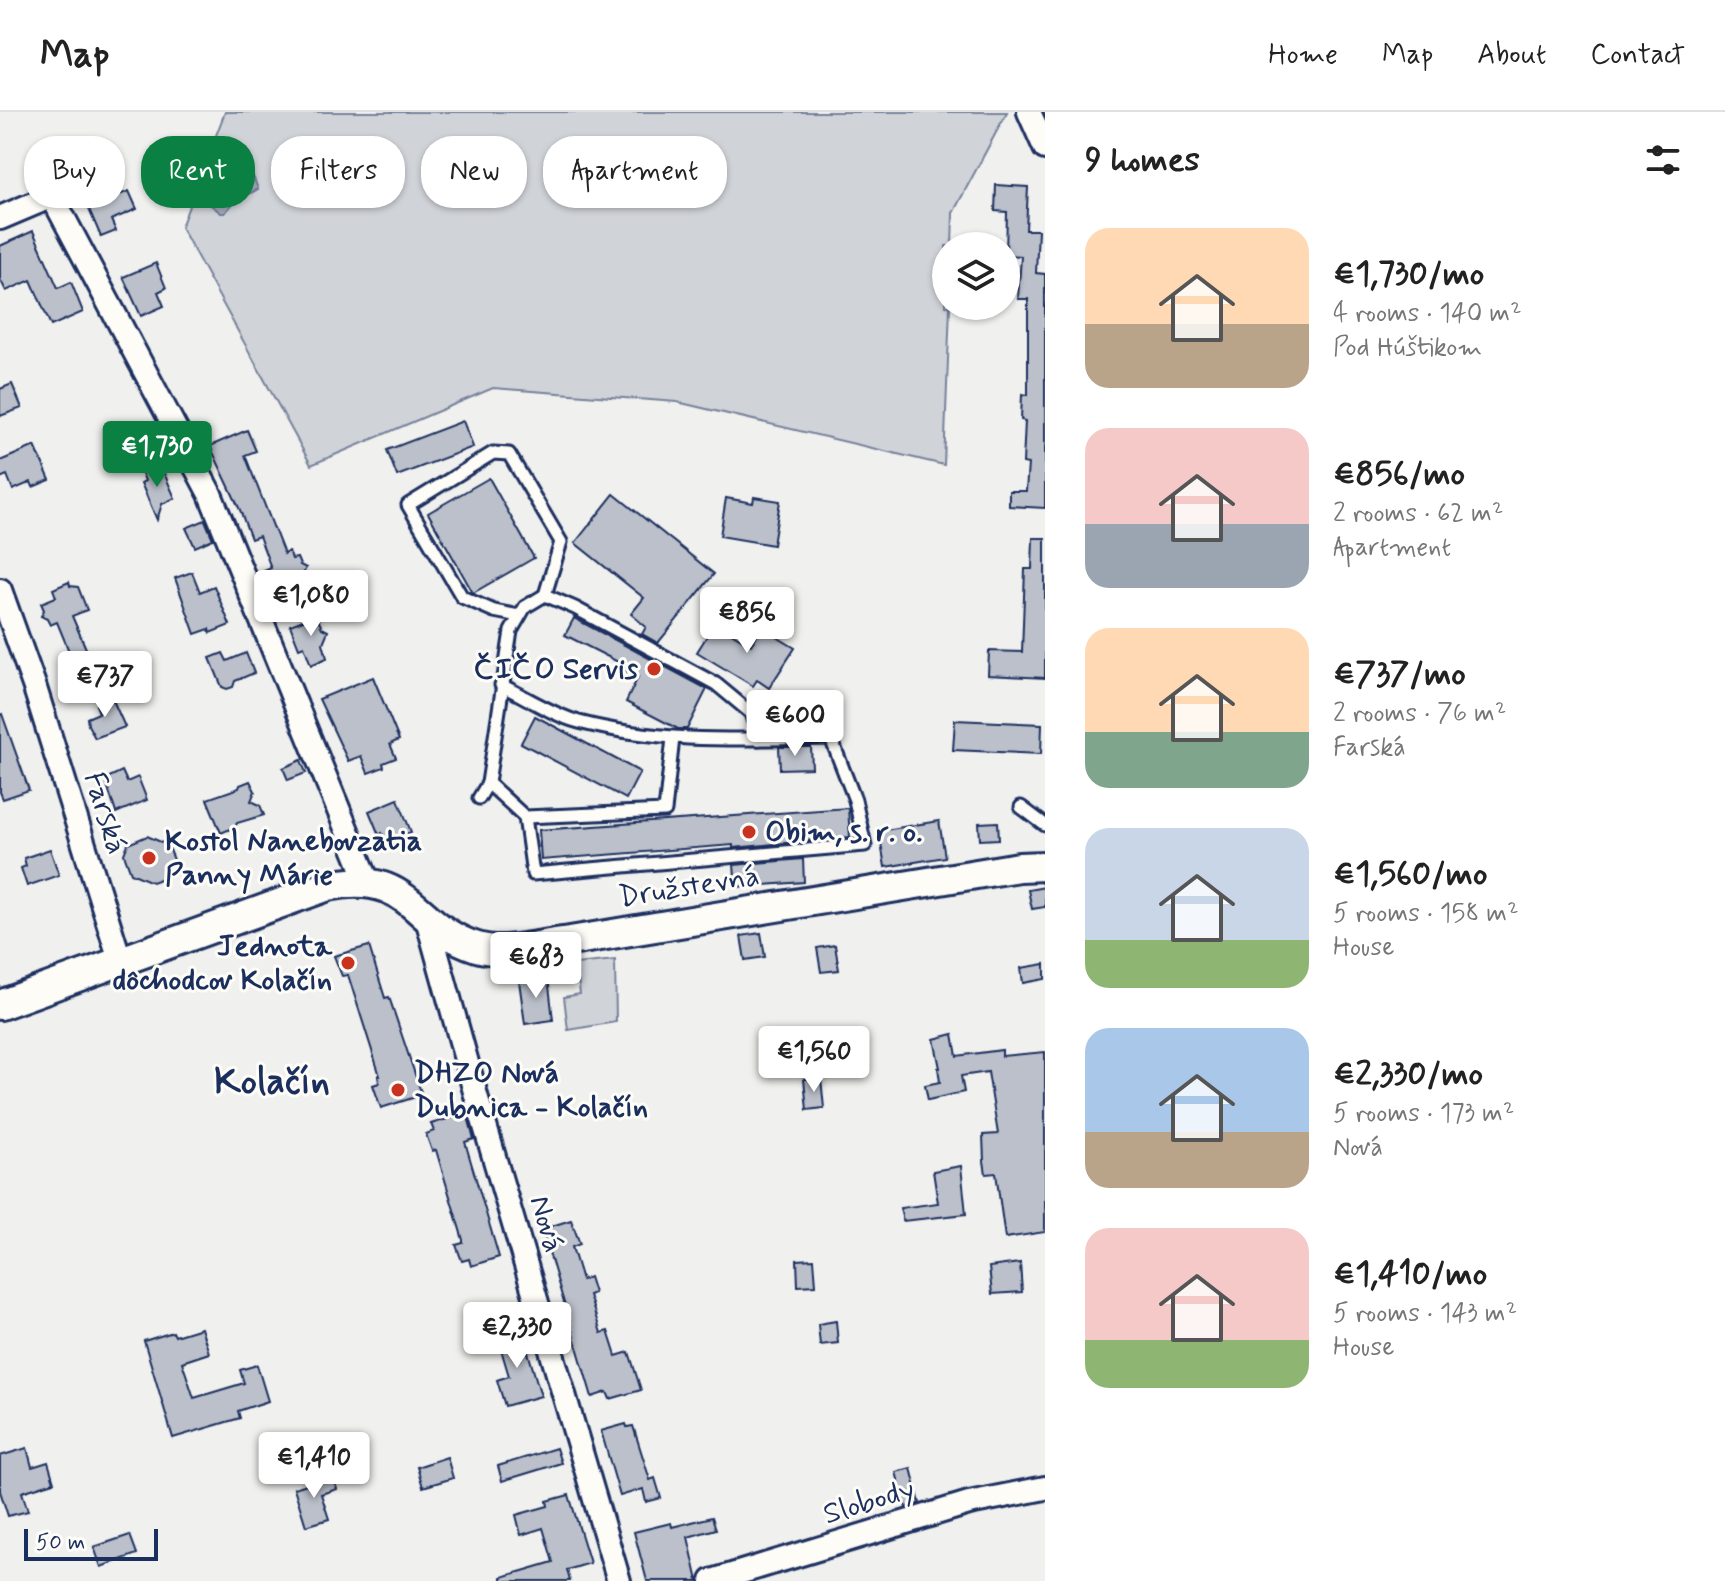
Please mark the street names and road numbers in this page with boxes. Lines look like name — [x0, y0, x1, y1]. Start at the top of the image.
street label: Farská — [74, 767, 136, 859]
street label: Družstevná — [616, 857, 762, 917]
street label: Nová — [519, 1191, 573, 1257]
street label: Slobody — [819, 1470, 919, 1534]

